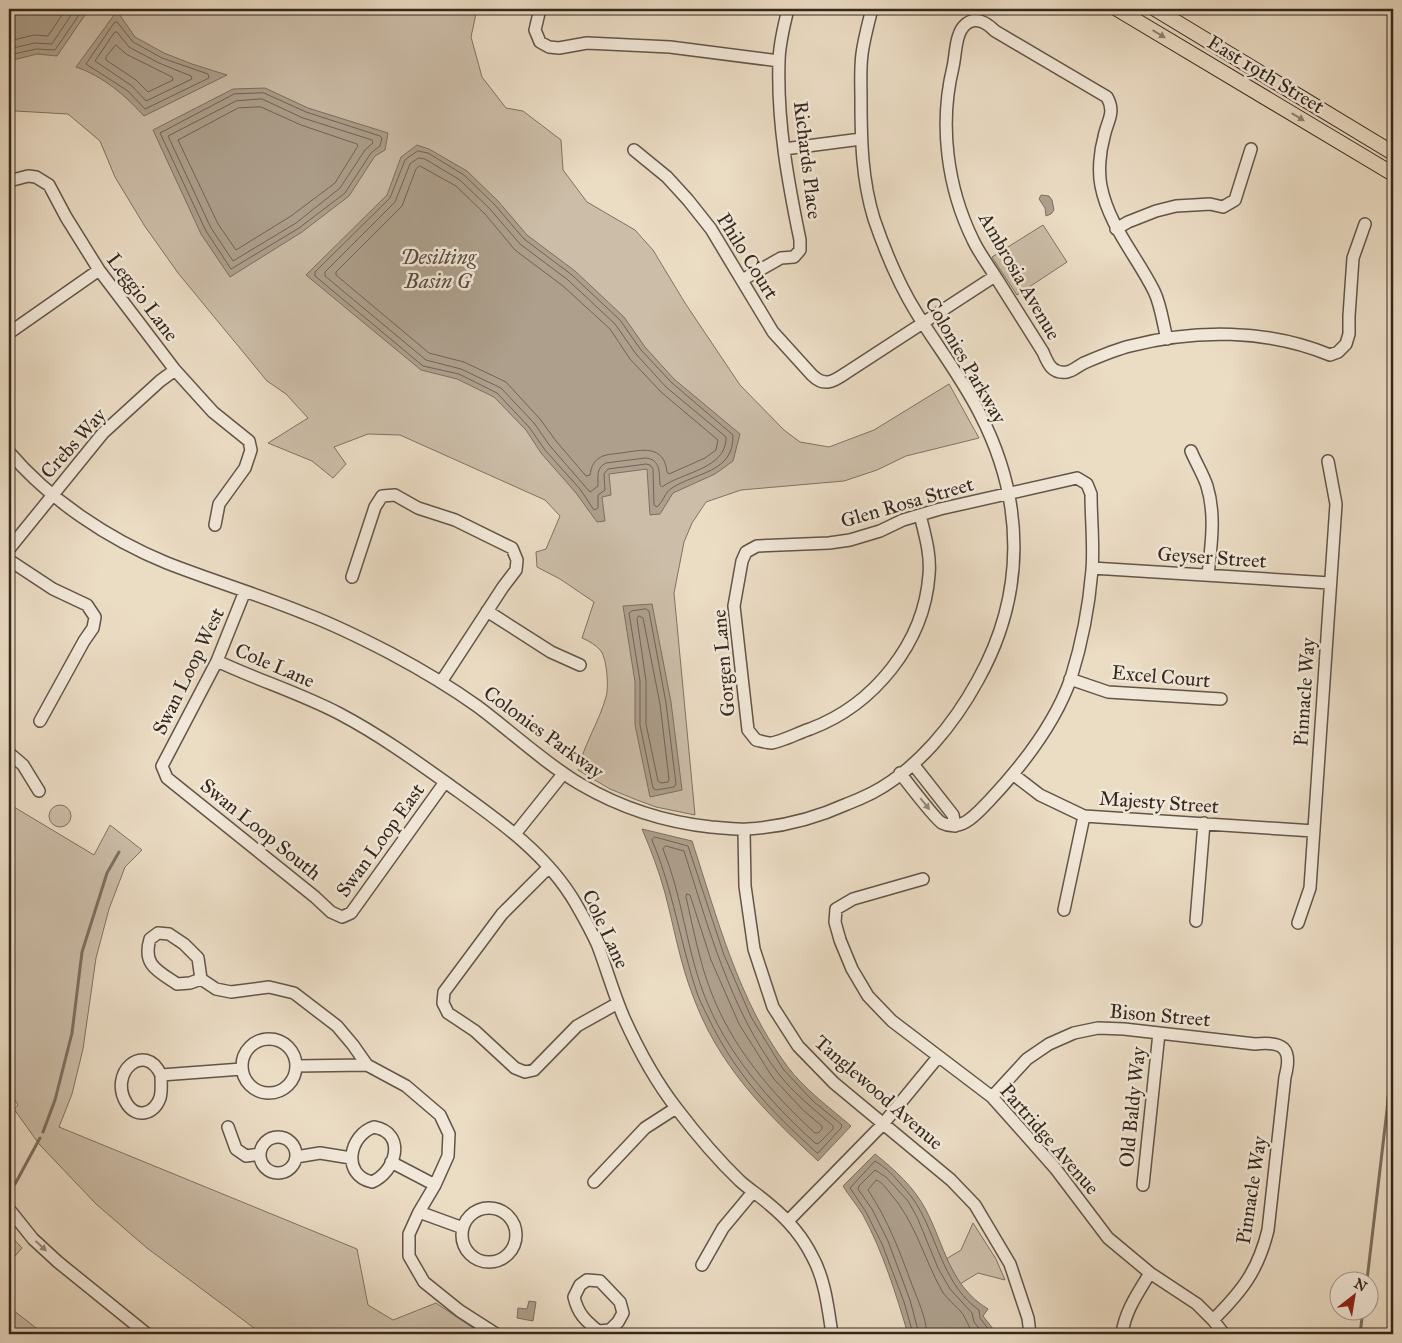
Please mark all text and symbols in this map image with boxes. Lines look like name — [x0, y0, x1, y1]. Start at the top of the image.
one-way arrow — [1153, 29, 1166, 38]
street label: East 19th Street — [1203, 30, 1329, 118]
street label: Richards Place — [789, 100, 827, 220]
one-way arrow — [1292, 113, 1305, 122]
street label: Ambrosia Avenue — [973, 207, 1066, 344]
street label: Philo Court — [712, 208, 784, 304]
water label: Desilting Basin G — [400, 244, 477, 294]
street label: Leggio Lane — [101, 248, 184, 346]
street label: Colonies Parkway — [920, 292, 1012, 428]
street label: Crebs Way — [35, 402, 111, 483]
street label: Glen Rosa Street — [838, 472, 976, 532]
street label: Geyser Street — [1157, 541, 1267, 573]
street label: Swan Loop West — [147, 604, 229, 738]
street label: Gorgen Lane — [706, 608, 741, 718]
street label: Pinnacle Way — [1288, 636, 1320, 747]
street label: Cole Lane — [232, 638, 318, 692]
street label: Excel Court — [1111, 660, 1211, 692]
street label: Colonies Parkway — [479, 680, 609, 784]
street label: Swan Loop South — [196, 773, 326, 885]
street label: Swan Loop East — [331, 778, 429, 902]
street label: Majesty Street — [1098, 786, 1220, 818]
one-way arrow — [920, 797, 931, 810]
street label: Cole Lane — [577, 886, 635, 972]
street label: Bison Street — [1109, 999, 1211, 1031]
street label: Tanglewood Avenue — [809, 1030, 948, 1155]
street label: Old Baldy Way — [1114, 1045, 1150, 1168]
street label: Partridge Avenue — [995, 1079, 1105, 1200]
street label: Pinnacle Way — [1231, 1134, 1271, 1246]
one-way arrow — [34, 1240, 46, 1252]
north arrow — [1330, 1270, 1380, 1320]
text: N — [1351, 1275, 1370, 1296]

